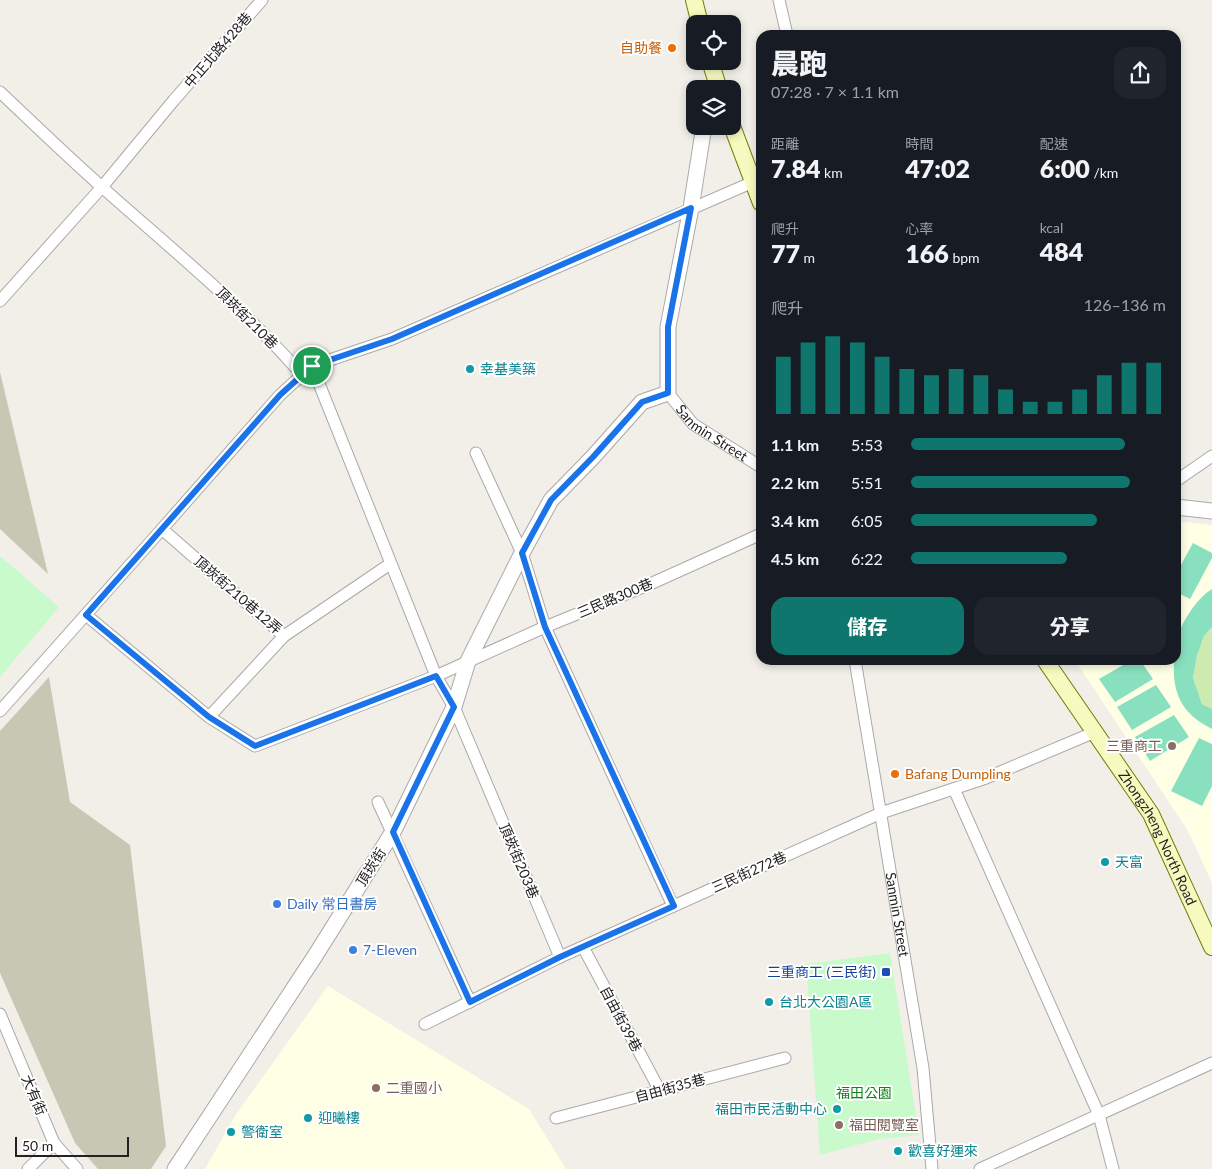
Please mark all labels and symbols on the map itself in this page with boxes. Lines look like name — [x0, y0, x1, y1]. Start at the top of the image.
street label: 中正北路428巷 — [180, 8, 255, 91]
place label: 自助餐 — [620, 39, 662, 56]
marker: 自助餐 — [666, 42, 678, 54]
street label: 頂崁街210巷 — [213, 283, 282, 352]
pin — [291, 345, 333, 387]
place label: 幸基美築 — [480, 360, 536, 377]
marker: 幸基美築 — [464, 363, 476, 375]
street label: Sanmin Street — [673, 401, 751, 464]
street label: 頂崁街210巷12弄 — [191, 552, 286, 637]
street label: 三民路300巷 — [574, 574, 655, 621]
place label: 三重商工 — [1106, 737, 1162, 754]
marker: 三重商工 — [1166, 740, 1178, 752]
place label: Bafang Dumpling — [905, 765, 1011, 782]
street label: Zhongzheng North Road — [1115, 767, 1201, 908]
marker: Bafang Dumpling — [889, 768, 901, 780]
street label: 頂崁街203巷 — [496, 820, 543, 901]
street label: 頂崁街 — [352, 844, 389, 889]
street label: 三民街272巷 — [709, 847, 789, 896]
place label: 天富 — [1115, 853, 1143, 870]
marker: 天富 — [1099, 856, 1111, 868]
street label: Sanmin Street — [882, 871, 913, 958]
place label: Daily 常日書房 — [287, 895, 378, 912]
marker: Daily 常日書房 — [271, 898, 283, 910]
place label: 7-Eleven — [363, 941, 417, 958]
marker: 7-Eleven — [347, 944, 359, 956]
place label: 三重商工 (三民街) — [767, 963, 876, 980]
marker: 三重商工 (三民街) — [880, 966, 892, 978]
street label: 自由街39巷 — [597, 983, 646, 1055]
place label: 台北大公園A區 — [779, 993, 872, 1010]
marker: 台北大公園A區 — [763, 996, 775, 1008]
street label: 自由街35巷 — [633, 1070, 707, 1105]
street label: 大有街 — [18, 1072, 50, 1117]
place label: 二重國小 — [386, 1079, 442, 1096]
marker: 二重國小 — [370, 1082, 382, 1094]
park label: 福田公園 — [836, 1084, 892, 1101]
place label: 福田市民活動中心 — [715, 1100, 827, 1117]
marker: 福田市民活動中心 — [831, 1103, 843, 1115]
place label: 迎曦樓 — [318, 1109, 360, 1126]
marker: 迎曦樓 — [302, 1112, 314, 1124]
place label: 福田閱覽室 — [849, 1116, 919, 1133]
marker: 福田閱覽室 — [833, 1119, 845, 1131]
place label: 警衛室 — [241, 1123, 283, 1140]
marker: 警衛室 — [225, 1126, 237, 1138]
scale bar — [15, 1134, 129, 1157]
place label: 歡喜好運來 — [908, 1142, 978, 1159]
marker: 歡喜好運來 — [892, 1145, 904, 1157]

